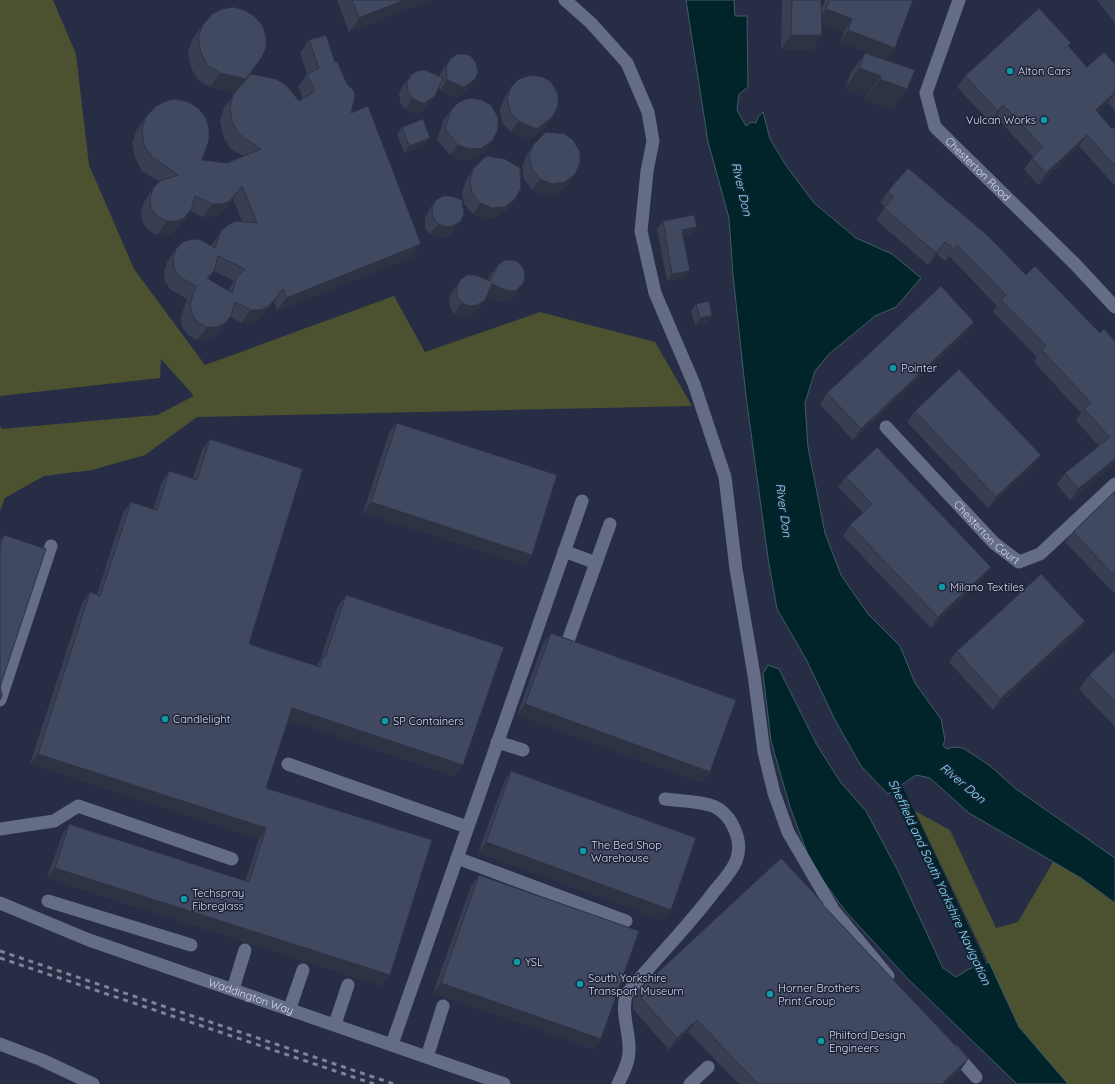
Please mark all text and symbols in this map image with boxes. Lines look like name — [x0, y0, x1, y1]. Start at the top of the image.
place label: Alton Cars — [1018, 64, 1071, 78]
marker: Alton Cars — [1005, 66, 1015, 76]
place label: Vulcan Works — [966, 113, 1036, 127]
marker: Vulcan Works — [1039, 115, 1049, 125]
street label: Chesterton Road — [942, 134, 1014, 204]
water label: River Don — [729, 161, 756, 218]
place label: Pointer — [901, 361, 938, 375]
marker: Pointer — [888, 363, 898, 373]
water label: River Don — [773, 482, 795, 539]
street label: Chesterton Court — [951, 497, 1023, 567]
place label: Milano Textiles — [950, 580, 1024, 594]
marker: Milano Textiles — [937, 582, 947, 592]
place label: Candlelight — [173, 712, 231, 726]
marker: Candlelight — [160, 714, 170, 724]
place label: SP Containers — [393, 714, 464, 728]
marker: SP Containers — [380, 716, 390, 726]
water label: River Don — [937, 760, 990, 807]
water label: Sheffield and South Yorkshire Navigation — [886, 777, 995, 988]
place label: The Bed Shop Warehouse — [591, 838, 662, 865]
marker: The Bed Shop Warehouse — [578, 846, 588, 856]
place label: Techspray Fibreglass — [192, 886, 244, 913]
marker: Techspray Fibreglass — [179, 894, 189, 904]
place label: YSL — [525, 955, 543, 969]
marker: YSL — [512, 957, 522, 967]
place label: South Yorkshire Transport Museum — [588, 971, 684, 998]
street label: Waddington Way — [207, 975, 296, 1018]
marker: South Yorkshire Transport Museum — [575, 979, 585, 989]
place label: Horner Brothers Print Group — [778, 981, 860, 1008]
marker: Horner Brothers Print Group — [765, 989, 775, 999]
place label: Philford Design Engineers — [829, 1028, 906, 1055]
marker: Philford Design Engineers — [816, 1036, 826, 1046]

